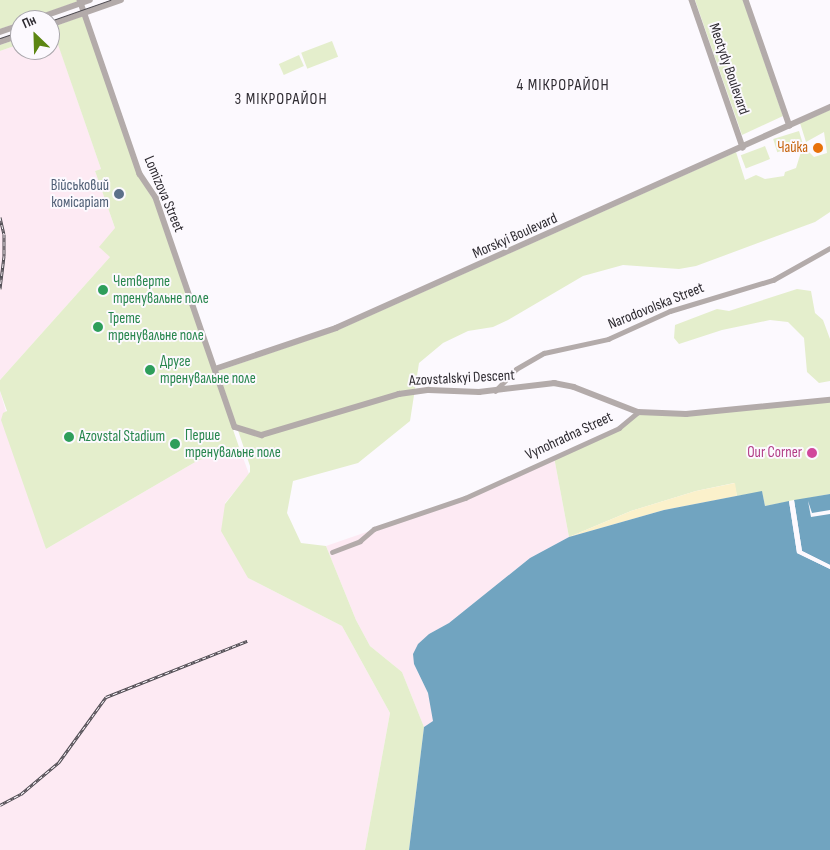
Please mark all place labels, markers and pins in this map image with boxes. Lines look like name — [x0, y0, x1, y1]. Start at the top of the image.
place label: Чайка — [777, 139, 808, 157]
marker: Чайка — [812, 142, 824, 154]
place label: Військовий комісаріат — [51, 176, 109, 211]
marker: Військовий комісаріат — [113, 188, 125, 200]
place label: Четверте тренувальне поле — [113, 272, 209, 307]
marker: Четверте тренувальне поле — [97, 284, 109, 296]
place label: Третє тренувальне поле — [108, 309, 204, 344]
marker: Третє тренувальне поле — [92, 321, 104, 333]
place label: Друге тренувальне поле — [160, 352, 256, 387]
marker: Друге тренувальне поле — [144, 364, 156, 376]
place label: Перше тренувальне поле — [185, 426, 281, 461]
place label: Azovstal Stadium — [79, 428, 165, 446]
marker: Azovstal Stadium — [63, 431, 75, 443]
marker: Перше тренувальне поле — [169, 438, 181, 450]
place label: Our Corner — [747, 444, 802, 462]
marker: Our Corner — [806, 447, 818, 459]

